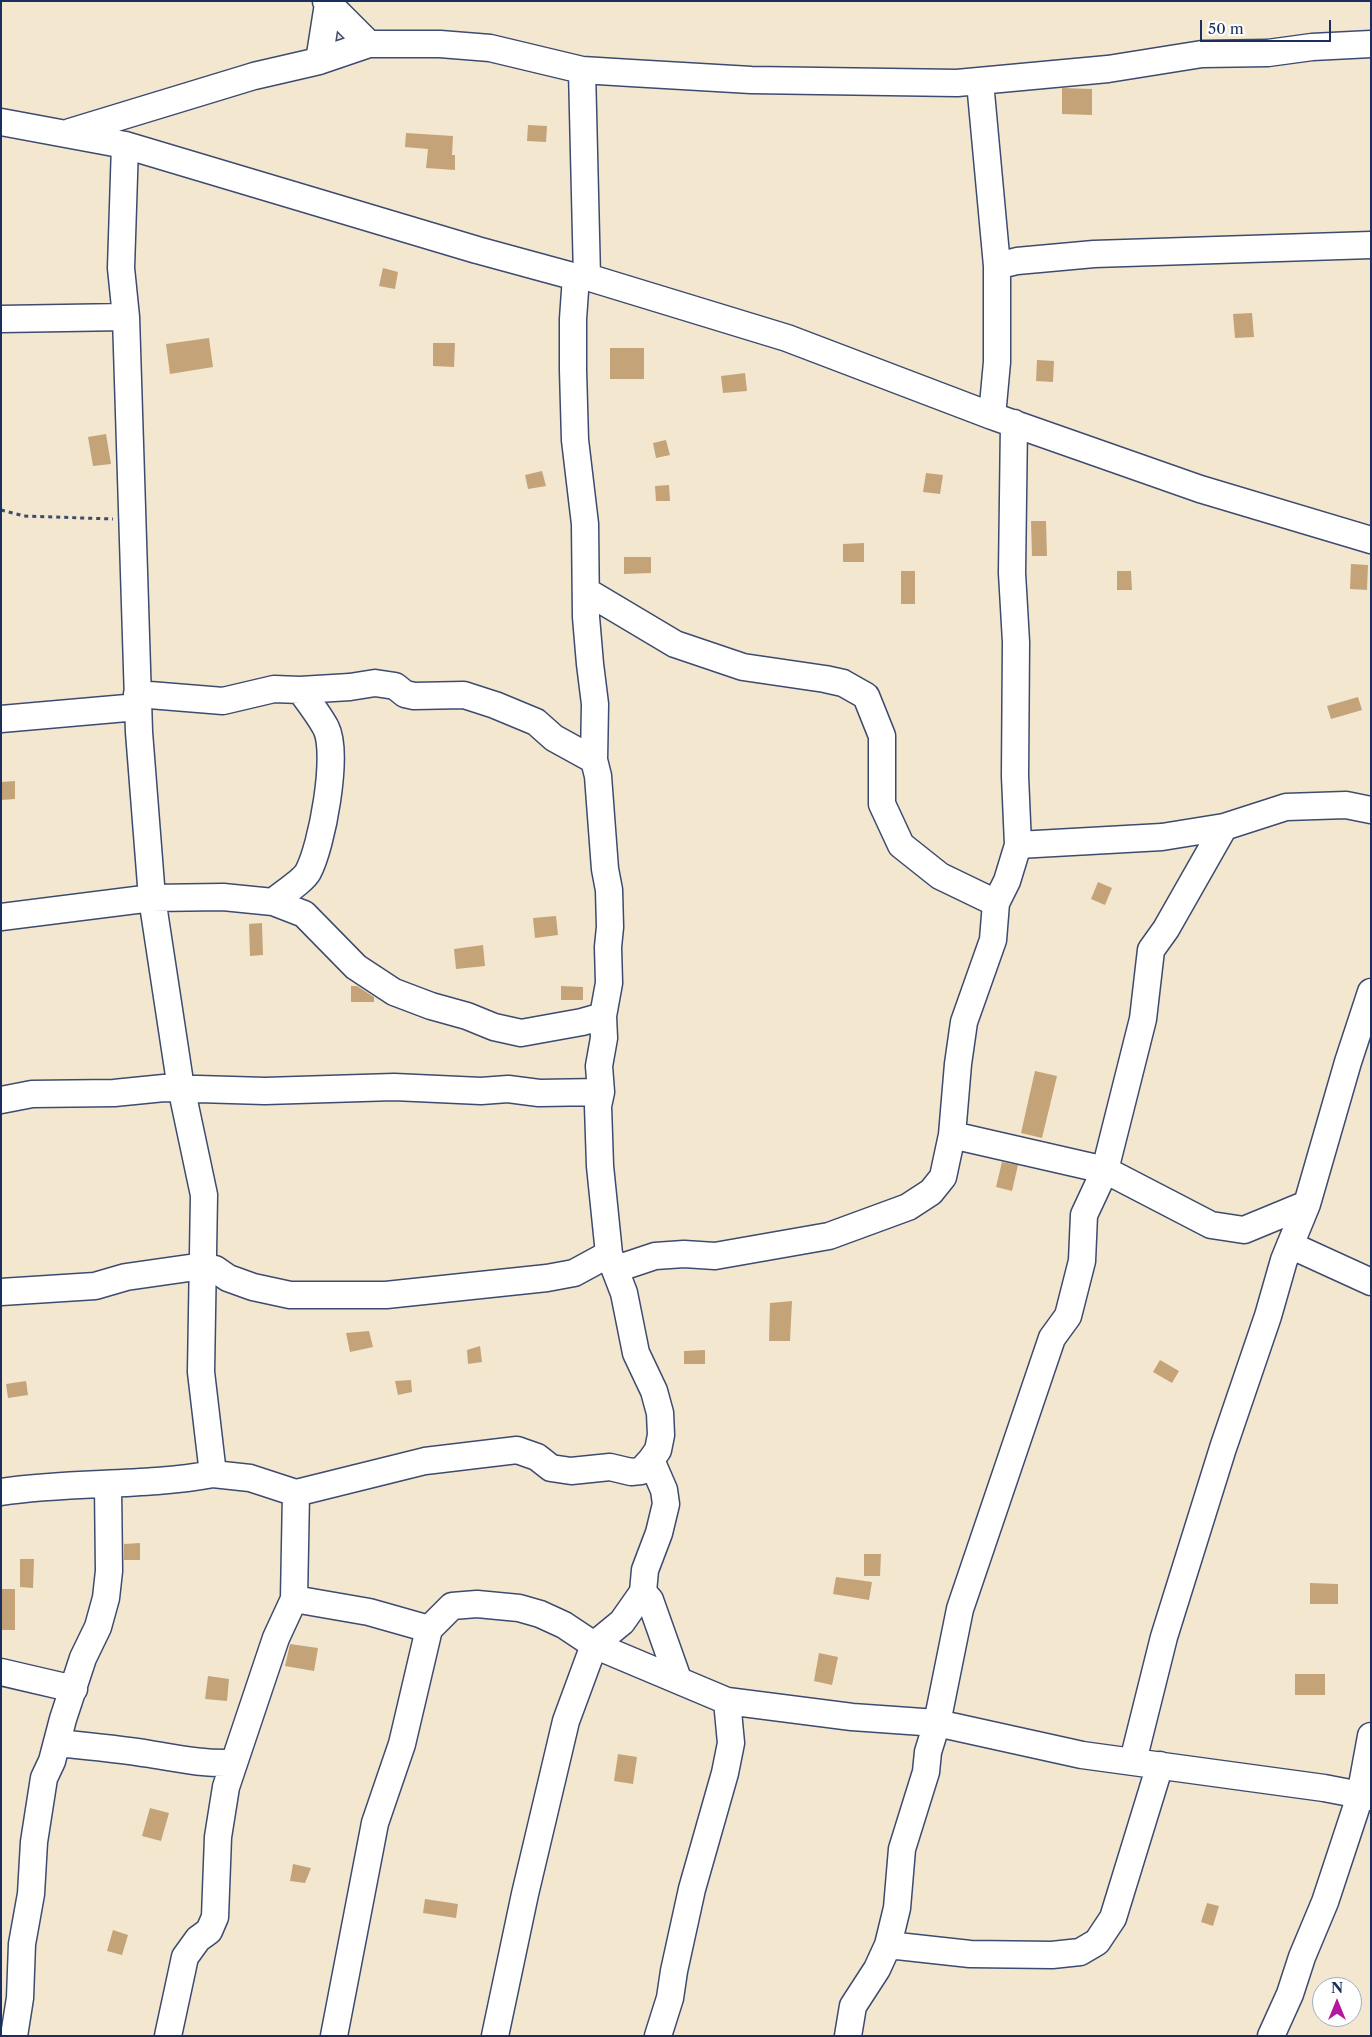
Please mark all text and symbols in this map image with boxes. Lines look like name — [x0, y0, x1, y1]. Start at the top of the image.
scale bar — [1202, 10, 1333, 42]
text: 50 m — [1208, 19, 1244, 38]
north arrow — [1312, 1977, 1362, 2027]
text: N — [1331, 1979, 1343, 1997]

